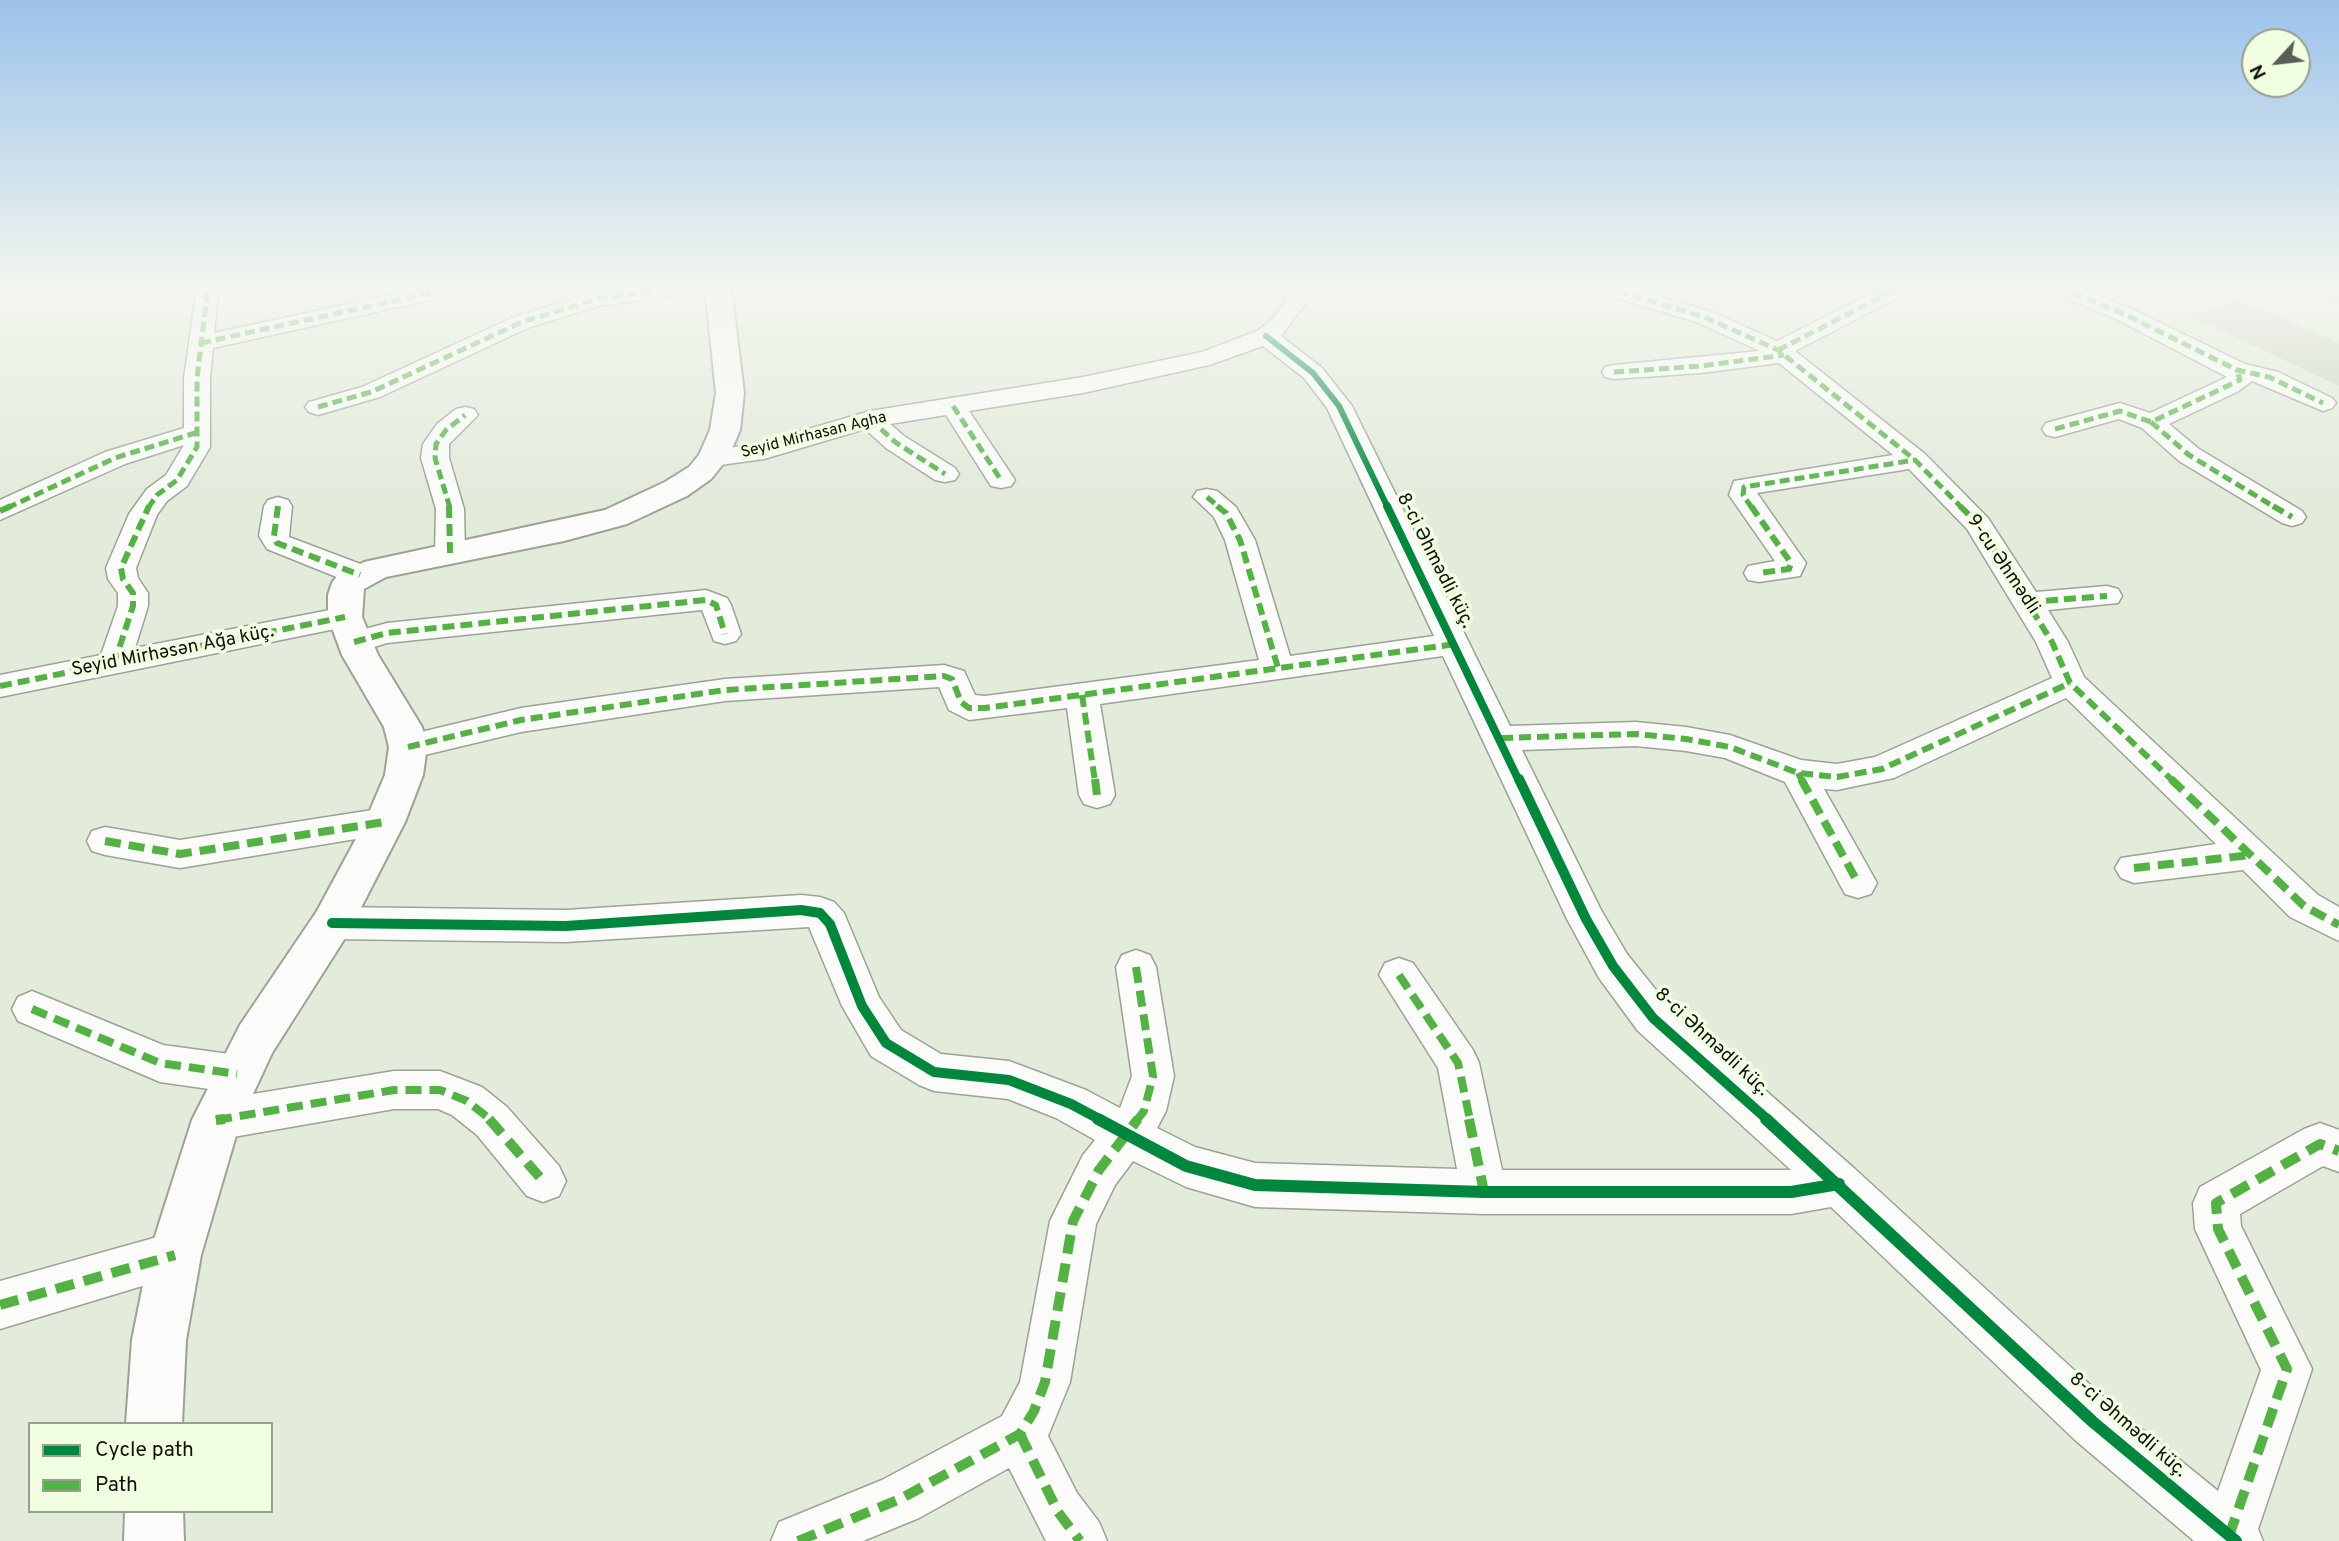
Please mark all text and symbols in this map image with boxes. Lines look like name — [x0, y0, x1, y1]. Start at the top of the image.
north arrow — [2241, 28, 2311, 98]
text: N — [2245, 60, 2273, 83]
street label: Seyid Mirhasan Agha — [739, 409, 889, 463]
street label: 8-ci Əhmədli küç. — [1390, 490, 1478, 632]
street label: 9-cu Əhmədli — [1960, 511, 2044, 619]
street label: Seyid Mirhəsən Ağa küç. — [70, 621, 276, 683]
street label: 8-ci Əhmədli küç. — [1649, 984, 1773, 1102]
street label: 8-ci Əhmədli küç. — [2063, 1369, 2191, 1483]
legend — [28, 1422, 273, 1513]
text: Cycle path — [95, 1437, 194, 1464]
text: Path — [95, 1472, 138, 1499]

